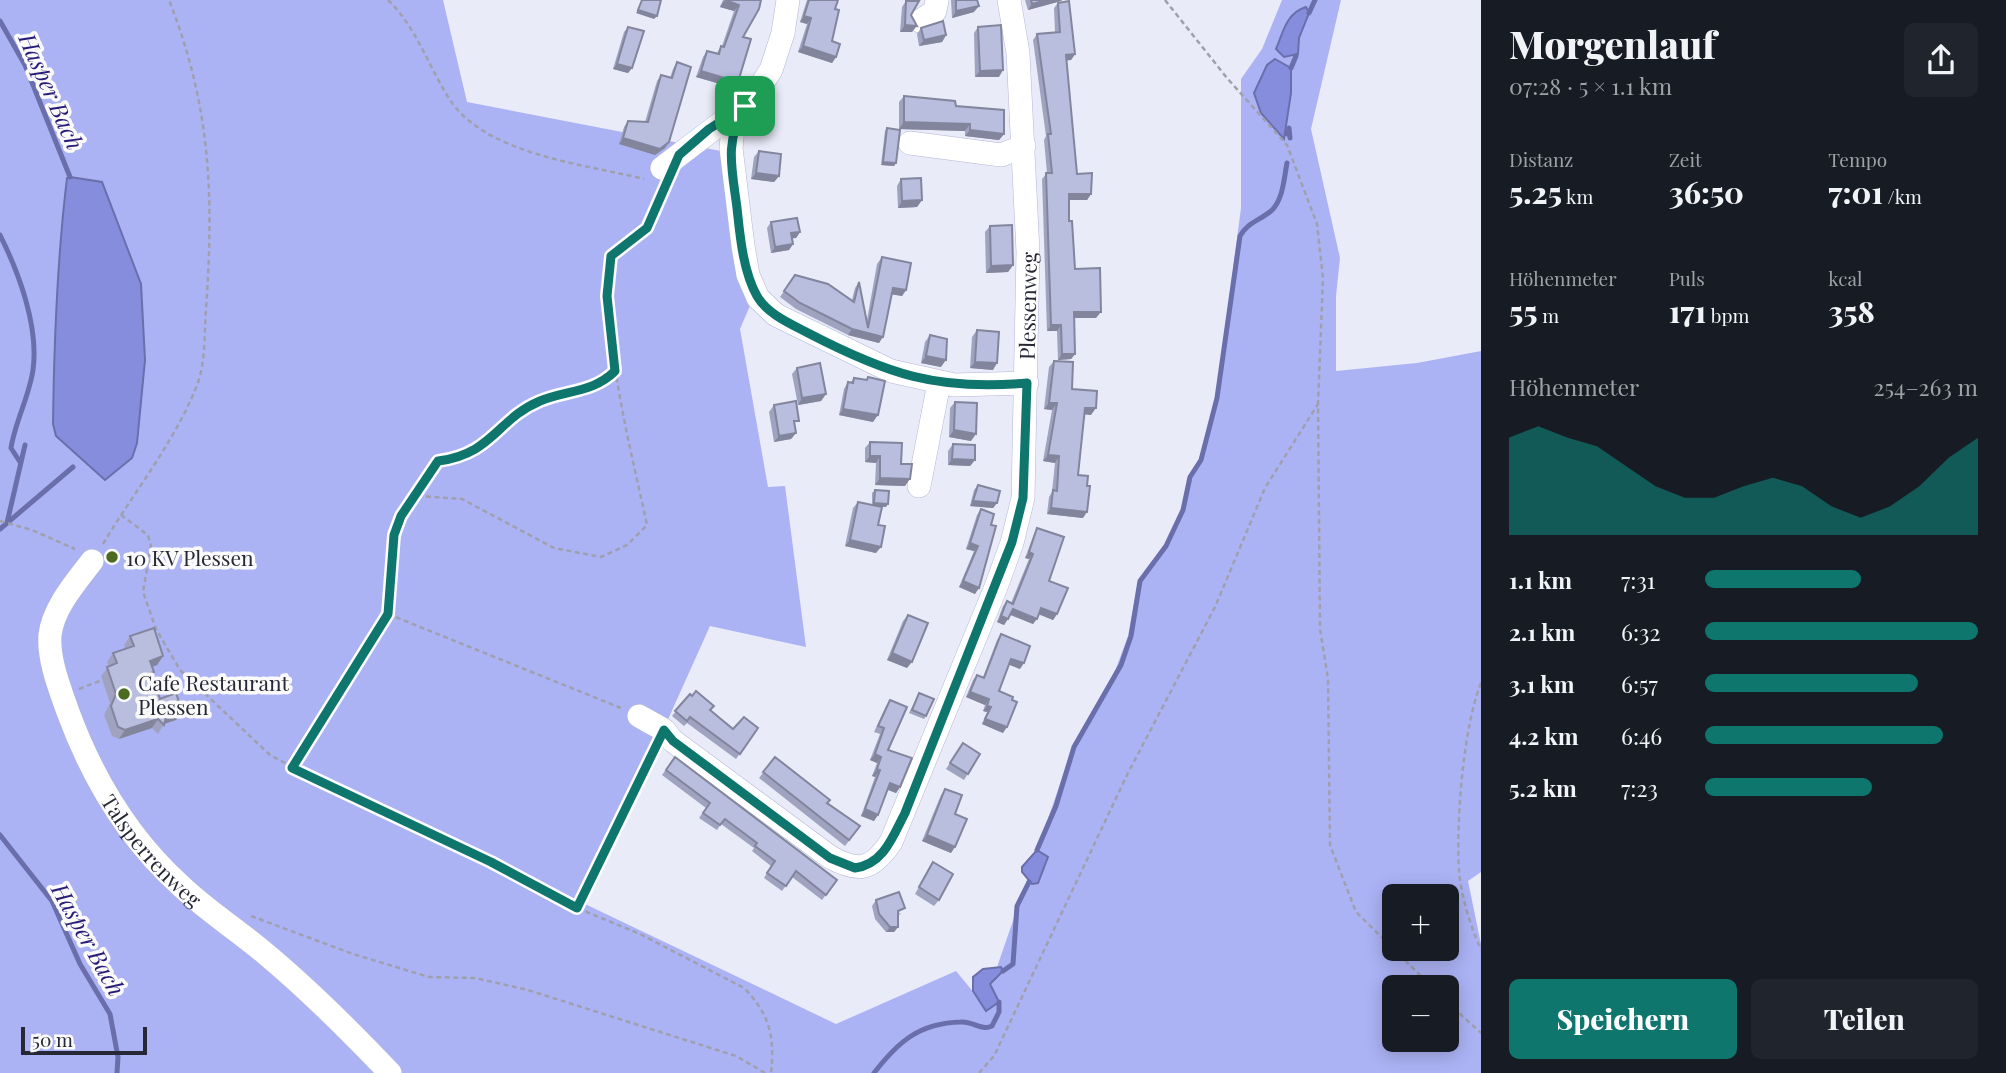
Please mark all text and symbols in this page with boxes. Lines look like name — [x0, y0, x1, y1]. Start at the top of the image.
text: Morgenlauf — [1509, 18, 1716, 69]
button: share — [1904, 23, 1978, 97]
water label: Hasper Bach — [12, 27, 91, 154]
text: 07:28 · 5 × 1.1 km — [1509, 70, 1672, 101]
pin — [715, 76, 775, 136]
icon: arrive — [726, 87, 764, 125]
text: Distanz — [1509, 146, 1573, 172]
text: Zeit — [1669, 146, 1702, 172]
text: Tempo — [1828, 146, 1887, 172]
text: 5.25 — [1509, 172, 1562, 212]
text: 36:50 — [1669, 172, 1744, 212]
text: 7:01 — [1828, 172, 1883, 212]
text: km — [1562, 183, 1593, 209]
text: /km — [1883, 183, 1922, 209]
street label: Plessenweg — [1012, 252, 1042, 360]
text: Höhenmeter — [1509, 265, 1617, 291]
text: Puls — [1669, 265, 1705, 291]
text: kcal — [1828, 265, 1862, 291]
text: 55 — [1509, 291, 1537, 331]
text: 171 — [1669, 291, 1706, 331]
text: 358 — [1828, 291, 1875, 331]
text: m — [1537, 302, 1559, 328]
text: bpm — [1706, 302, 1749, 328]
text: Höhenmeter — [1509, 371, 1639, 402]
text: 254–263 m — [1874, 371, 1978, 402]
place label: 10 KV Plessen — [126, 543, 254, 571]
marker: 10 KV Plessen — [104, 549, 120, 565]
text: 1.1 km — [1509, 564, 1572, 595]
text: 7:31 — [1621, 564, 1655, 595]
text: 2.1 km — [1509, 616, 1575, 647]
text: 6:32 — [1621, 616, 1660, 647]
place label: Cafe Restaurant Plessen — [138, 668, 289, 720]
text: 3.1 km — [1509, 668, 1575, 699]
text: 6:57 — [1621, 668, 1658, 699]
marker: Cafe Restaurant Plessen — [116, 686, 132, 702]
text: 4.2 km — [1509, 720, 1579, 751]
text: 6:46 — [1621, 720, 1662, 751]
text: 5.2 km — [1509, 772, 1577, 803]
text: 7:23 — [1621, 772, 1658, 803]
street label: Talsperrenweg — [96, 789, 208, 913]
water label: Hasper Bach — [45, 876, 133, 1001]
map controls — [1382, 884, 1459, 1052]
button: + — [1382, 884, 1459, 961]
button: − — [1382, 975, 1459, 1052]
button: Speichern — [1509, 979, 1737, 1059]
button: Teilen — [1751, 979, 1978, 1059]
scale bar — [21, 1024, 147, 1056]
text: 50 m — [32, 1026, 73, 1052]

